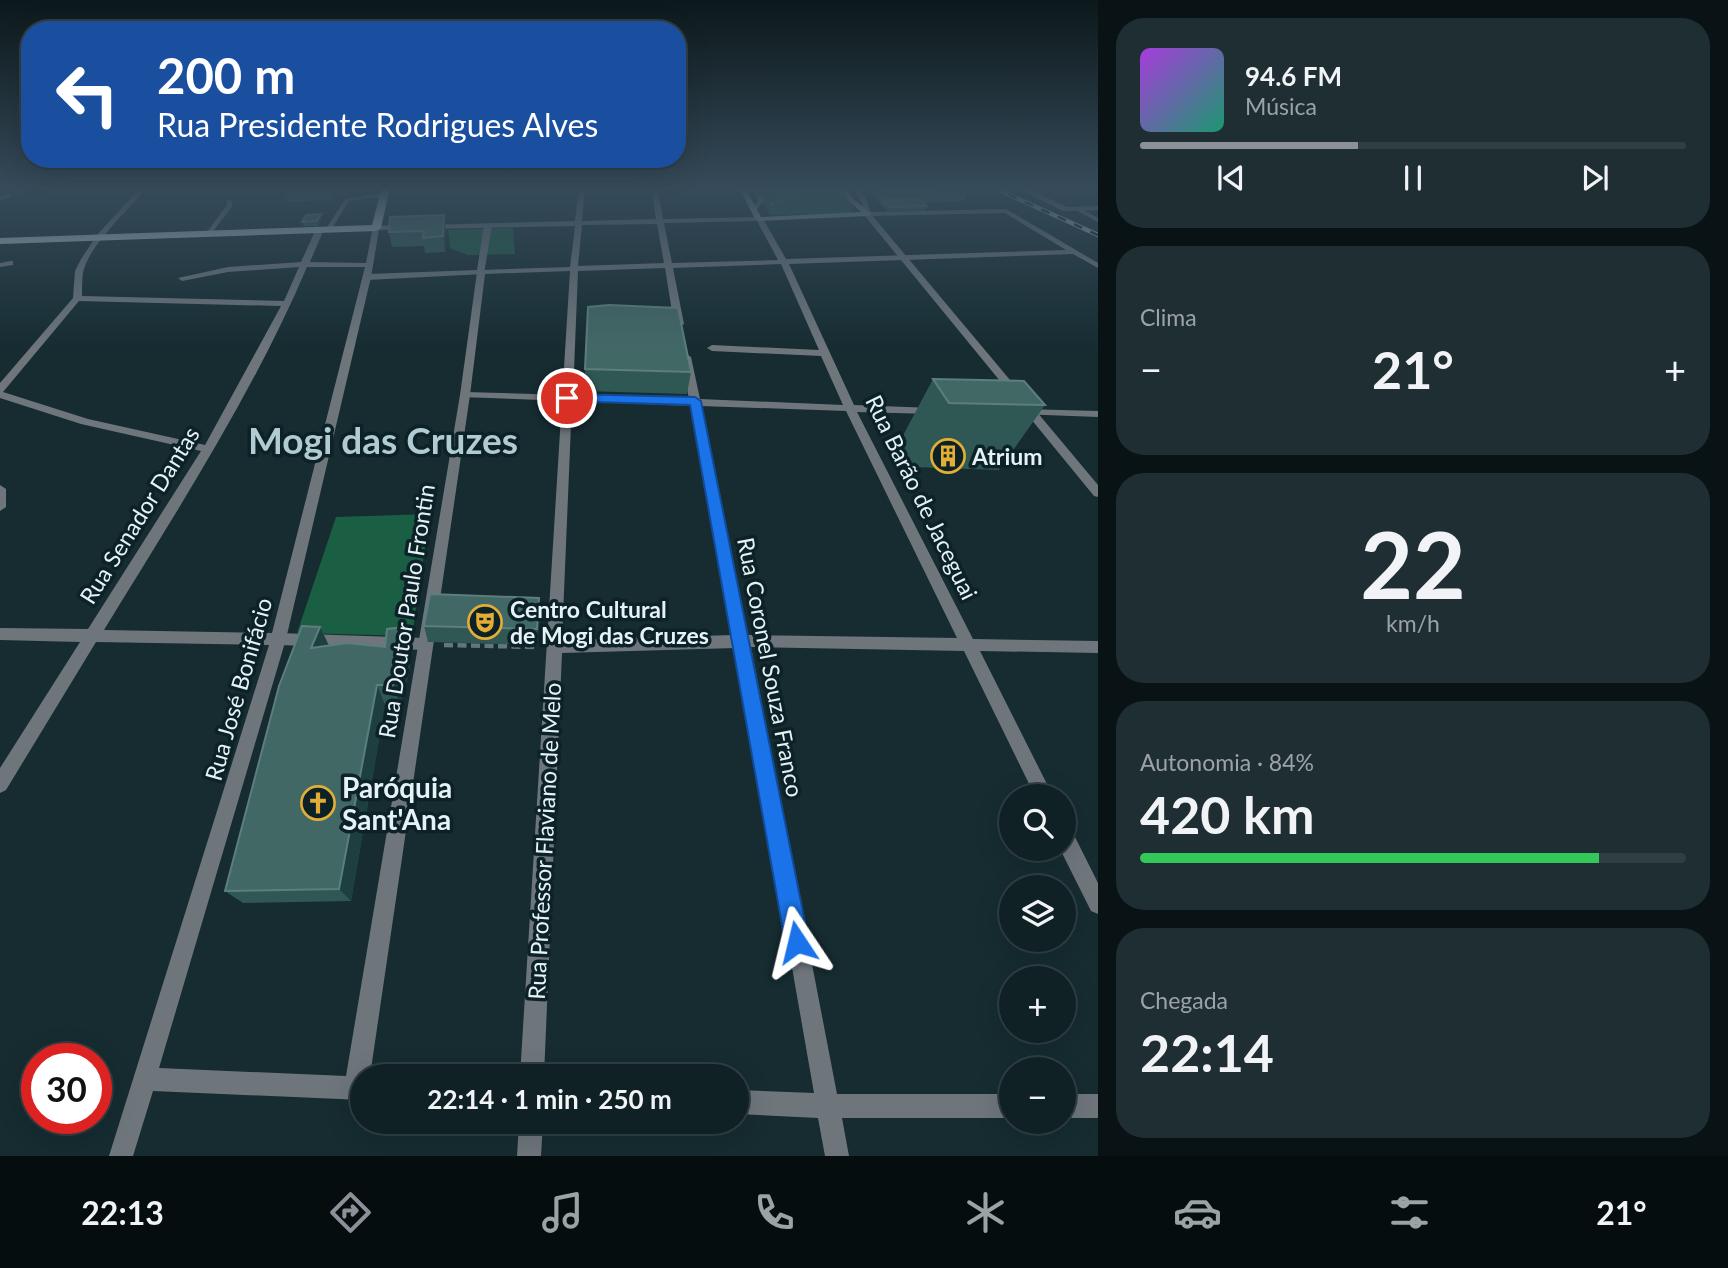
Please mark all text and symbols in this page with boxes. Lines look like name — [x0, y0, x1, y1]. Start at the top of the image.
text: 200 m — [157, 46, 295, 104]
icon: left — [42, 49, 133, 140]
text: 94.6 FM — [1245, 60, 1342, 92]
text: Música — [1245, 92, 1317, 120]
text: Rua Presidente Rodrigues Alves — [157, 105, 598, 144]
icon: previous — [1212, 159, 1250, 197]
icon: pause — [1394, 159, 1432, 197]
icon: next — [1576, 159, 1614, 197]
text: Clima — [1140, 303, 1197, 331]
text: 21° — [1372, 338, 1454, 400]
text: − — [1140, 346, 1162, 392]
text: + — [1664, 346, 1686, 392]
pin — [537, 368, 597, 428]
icon: arrive — [548, 379, 586, 417]
street label: Rua Barão de Jaceguai — [860, 390, 984, 604]
district label: Mogi das Cruzes — [248, 417, 518, 462]
street label: Rua Senador Dantas — [73, 421, 205, 609]
building icon: Atrium — [929, 437, 967, 475]
place label: Atrium — [971, 442, 1042, 470]
street label: Rua Doutor Paulo Frontin — [372, 482, 440, 740]
text: 22 — [1360, 509, 1466, 618]
street label: Rua Coronel Souza Franco — [732, 535, 810, 799]
street label: Rua José Bonifácio — [199, 594, 277, 784]
place label: Centro Cultural de Mogi das Cruzes — [510, 595, 709, 649]
theatre icon: Centro Cultural de Mogi das Cruzes — [466, 603, 504, 641]
text: km/h — [1386, 609, 1440, 637]
street label: Rua Professor Flaviano de Melo — [522, 682, 566, 1000]
text: Autonomia · 84% — [1140, 748, 1314, 776]
place label: Paróquia Sant'Ana — [342, 770, 452, 836]
text: 420 km — [1140, 783, 1314, 845]
church icon: Paróquia Sant'Ana — [299, 784, 337, 822]
map controls — [999, 784, 1076, 1134]
button: search — [999, 784, 1076, 861]
button: layers — [999, 875, 1076, 952]
position arrow — [760, 905, 834, 979]
button: + — [999, 966, 1076, 1043]
text: Chegada — [1140, 986, 1228, 1014]
text: 22:14 — [1140, 1021, 1274, 1083]
speed limit sign: 30 — [21, 1043, 112, 1134]
button: − — [999, 1057, 1076, 1134]
text: 22:14 · 1 min · 250 m — [427, 1083, 672, 1115]
icon: directions — [326, 1188, 375, 1237]
icon: music — [538, 1188, 587, 1237]
icon: phone — [750, 1188, 799, 1237]
icon: climate — [961, 1188, 1010, 1237]
icon: car — [1173, 1188, 1222, 1237]
icon: filters — [1385, 1188, 1434, 1237]
text: 22:13 — [81, 1193, 164, 1232]
text: 21° — [1596, 1193, 1647, 1232]

